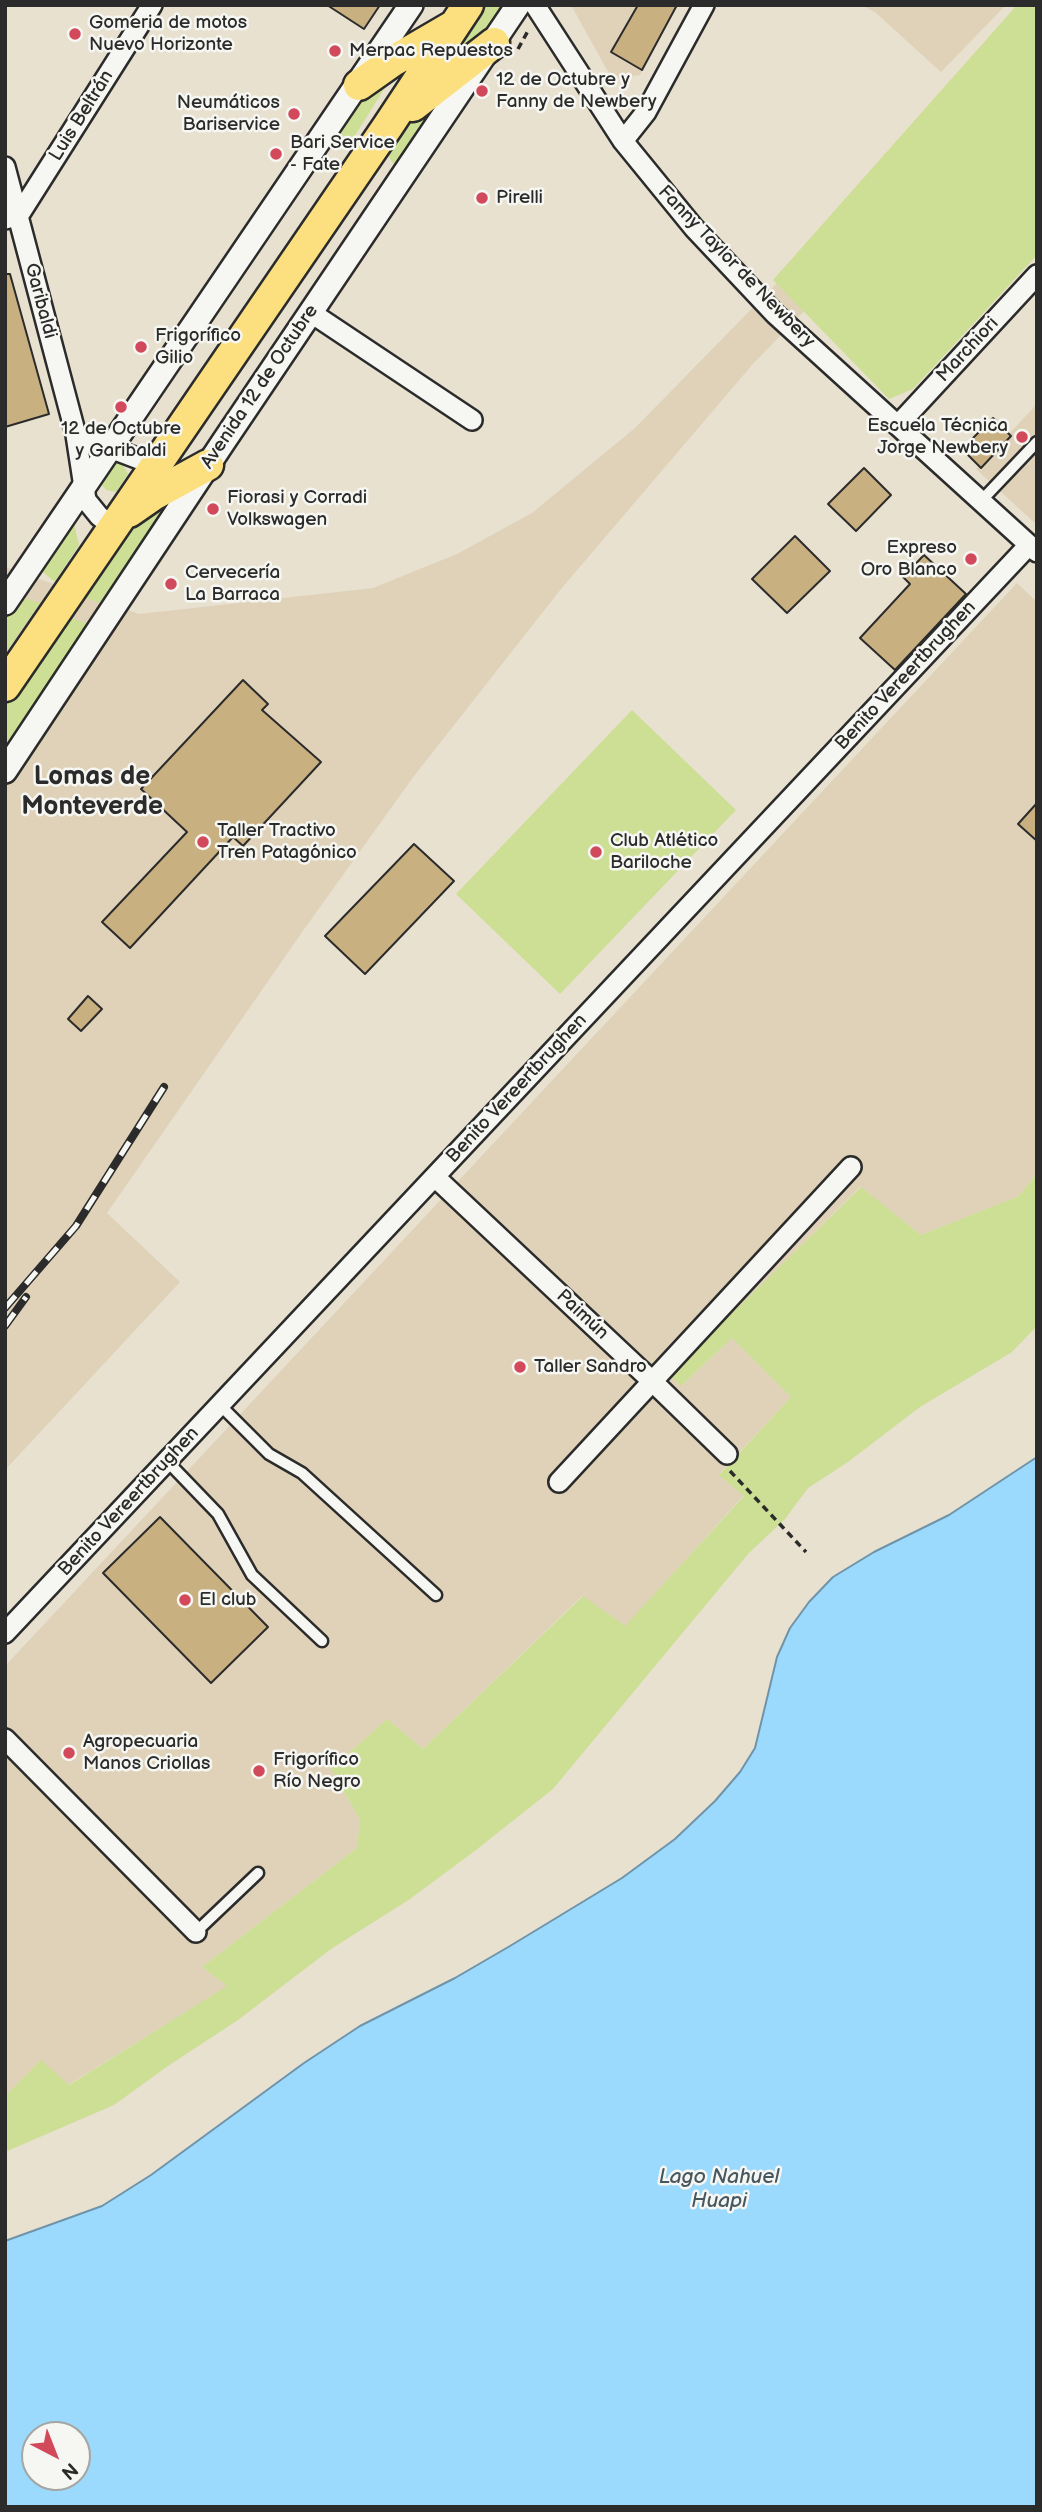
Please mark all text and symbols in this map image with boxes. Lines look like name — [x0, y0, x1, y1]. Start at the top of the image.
place label: Gomeria de motos Nuevo Horizonte — [89, 12, 247, 56]
marker: Gomeria de motos Nuevo Horizonte — [67, 26, 83, 42]
place label: Merpac Repuestos — [349, 40, 513, 62]
marker: Merpac Repuestos — [327, 43, 343, 59]
street label: Luis Beltrán — [45, 66, 119, 166]
place label: 12 de Octubre y Fanny de Newbery — [496, 69, 657, 113]
marker: 12 de Octubre y Fanny de Newbery — [474, 83, 490, 99]
place label: Neumáticos Bariservice — [177, 92, 280, 136]
marker: Neumáticos Bariservice — [286, 106, 302, 122]
place label: Bari Service - Fate — [290, 132, 395, 176]
marker: Bari Service - Fate — [268, 146, 284, 162]
street label: Fanny Taylor de Newbery — [653, 181, 819, 353]
place label: Pirelli — [496, 187, 543, 209]
marker: Pirelli — [474, 190, 490, 206]
street label: Garibaldi — [19, 261, 61, 341]
street label: Avenida 12 de Octubre — [197, 301, 323, 473]
street label: Marchiori — [932, 313, 1004, 387]
place label: Frigorífico Gilio — [155, 325, 241, 369]
marker: Frigorífico Gilio — [133, 339, 149, 355]
marker: 12 de Octubre y Garibaldi — [113, 399, 129, 415]
place label: Escuela Técnica Jorge Newbery — [867, 415, 1008, 459]
place label: 12 de Octubre y Garibaldi — [61, 418, 181, 462]
marker: Escuela Técnica Jorge Newbery — [1014, 429, 1030, 445]
place label: Fiorasi y Corradi Volkswagen — [227, 487, 367, 531]
marker: Fiorasi y Corradi Volkswagen — [205, 501, 221, 517]
place label: Expreso Oro Blanco — [861, 537, 957, 581]
marker: Expreso Oro Blanco — [963, 551, 979, 567]
place label: Cervecería La Barraca — [185, 562, 280, 606]
marker: Cervecería La Barraca — [163, 576, 179, 592]
street label: Benito Vereertbrughen — [831, 597, 981, 755]
district label: Lomas de Monteverde — [21, 761, 163, 822]
place label: Taller Tractivo Tren Patagónico — [217, 820, 357, 864]
place label: Club Atlético Bariloche — [610, 830, 718, 874]
marker: Taller Tractivo Tren Patagónico — [195, 834, 211, 850]
marker: Club Atlético Bariloche — [588, 844, 604, 860]
street label: Benito Vereertbrughen — [442, 1010, 592, 1168]
street label: Paimún — [551, 1285, 613, 1345]
place label: Taller Sandro — [534, 1356, 647, 1378]
marker: Taller Sandro — [512, 1359, 528, 1375]
street label: Benito Vereertbrughen — [54, 1423, 204, 1581]
place label: El club — [199, 1589, 257, 1611]
marker: El club — [177, 1592, 193, 1608]
place label: Agropecuaria Manos Criollas — [83, 1731, 210, 1775]
marker: Agropecuaria Manos Criollas — [61, 1745, 77, 1761]
place label: Frigorífico Río Negro — [273, 1749, 361, 1793]
marker: Frigorífico Río Negro — [251, 1763, 267, 1779]
water label: Lago Nahuel Huapi — [659, 2165, 779, 2215]
north arrow — [21, 2421, 91, 2491]
text: N — [56, 2457, 82, 2484]

